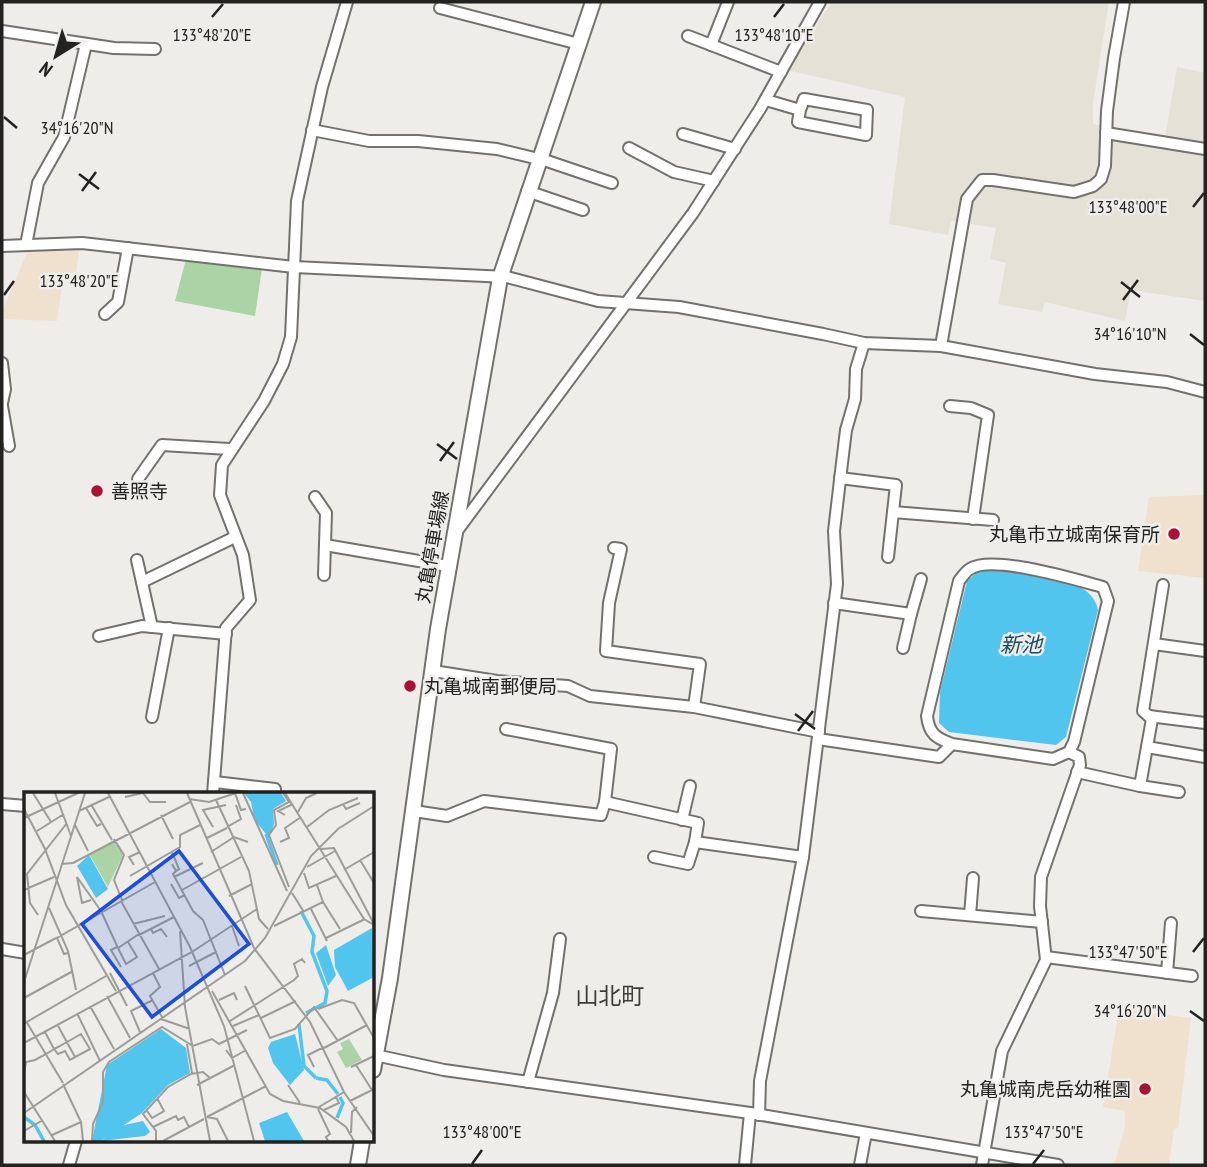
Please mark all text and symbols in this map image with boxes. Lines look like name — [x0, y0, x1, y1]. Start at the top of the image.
north arrow — [21, 21, 91, 91]
text: 133°48'20"E — [173, 23, 251, 46]
text: 133°48'10"E — [735, 23, 813, 46]
text: N — [34, 57, 57, 82]
text: 34°16'20"N — [41, 116, 113, 139]
text: 133°48'00"E — [1089, 195, 1167, 218]
text: 133°48'20"E — [40, 269, 118, 292]
text: 34°16'10"N — [1094, 322, 1166, 345]
place label: 善照寺 — [111, 479, 168, 503]
marker: 善照寺 — [89, 483, 105, 499]
street label: 丸亀停車場線 — [410, 489, 454, 605]
place label: 丸亀市立城南保育所 — [989, 522, 1160, 546]
marker: 丸亀市立城南保育所 — [1166, 526, 1182, 542]
water label: 新池 — [1000, 631, 1044, 658]
place label: 丸亀城南郵便局 — [424, 674, 557, 698]
marker: 丸亀城南郵便局 — [402, 678, 418, 694]
inset map — [24, 792, 374, 1142]
text: 133°47'50"E — [1089, 940, 1167, 963]
district label: 山北町 — [576, 981, 645, 1010]
text: 34°16'20"N — [1094, 999, 1166, 1022]
place label: 丸亀城南虎岳幼稚園 — [960, 1077, 1131, 1101]
marker: 丸亀城南虎岳幼稚園 — [1137, 1081, 1153, 1097]
text: 133°48'00"E — [443, 1120, 521, 1143]
text: 133°47'50"E — [1005, 1120, 1083, 1143]

